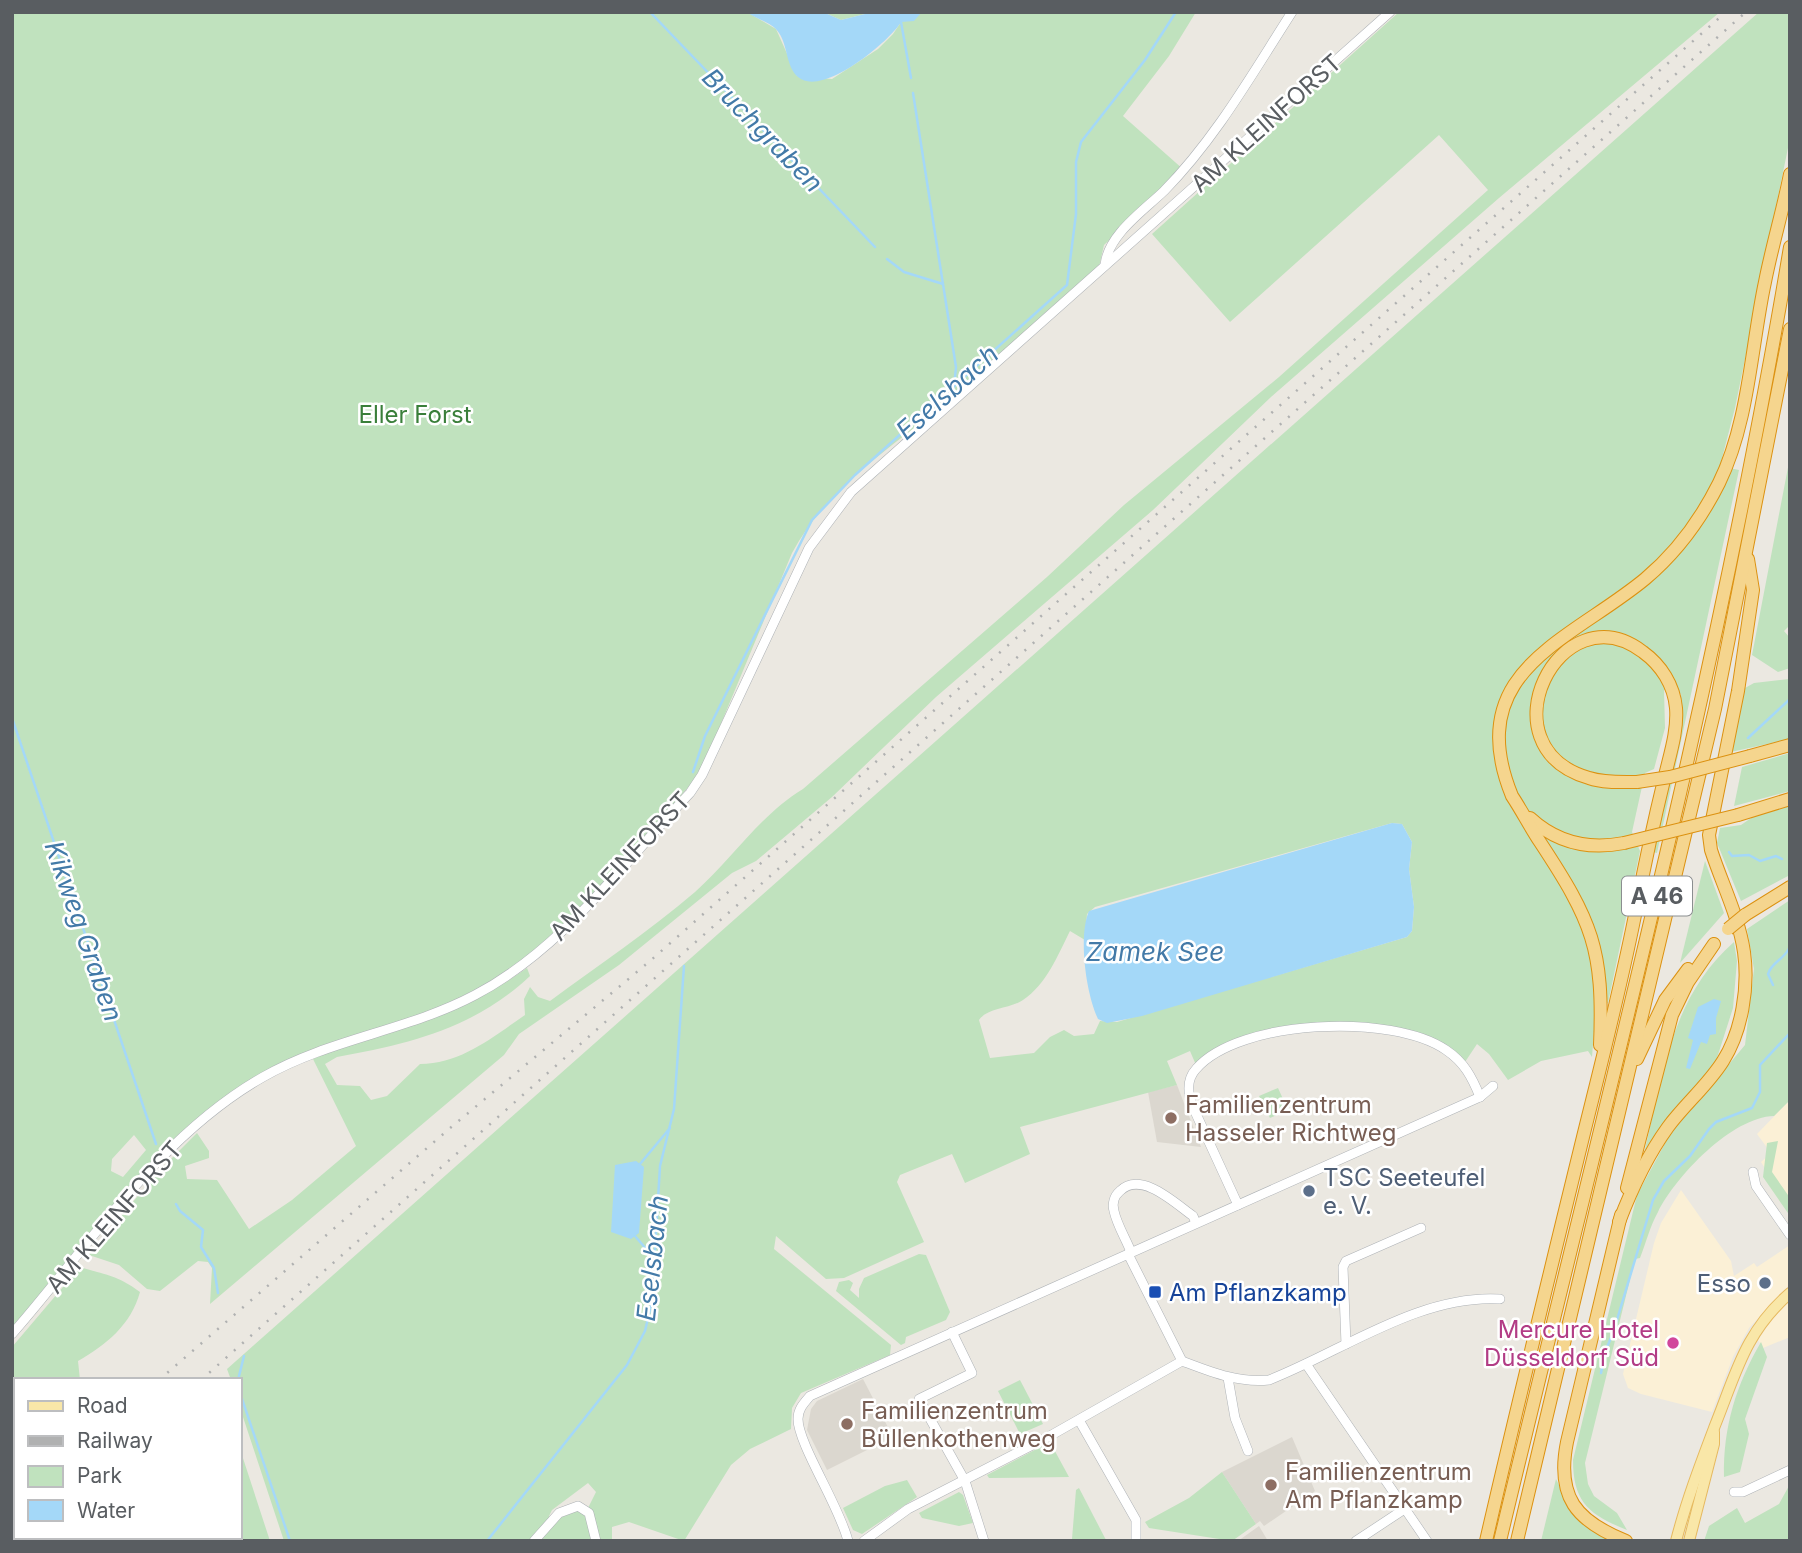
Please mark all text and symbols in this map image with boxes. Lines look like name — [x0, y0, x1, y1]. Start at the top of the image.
street label: AM KLEINFORST — [1185, 48, 1347, 198]
water label: Bruchgraben — [696, 62, 830, 198]
water label: Eselsbach — [890, 338, 1004, 446]
park label: Eller Forst — [359, 400, 472, 429]
street label: AM KLEINFORST — [544, 786, 696, 946]
water label: Kikweg Graben — [39, 837, 129, 1025]
road number: A 46 — [1622, 876, 1692, 916]
water label: Zamek See — [1086, 936, 1224, 967]
place label: Familienzentrum Hasseler Richtweg — [1185, 1090, 1397, 1147]
marker: Familienzentrum Hasseler Richtweg — [1163, 1110, 1179, 1126]
street label: AM KLEINFORST — [40, 1135, 188, 1299]
place label: TSC Seeteufel e. V. — [1323, 1163, 1485, 1220]
marker: TSC Seeteufel e. V. — [1301, 1183, 1317, 1199]
water label: Eselsbach — [630, 1193, 674, 1323]
place label: Esso — [1697, 1269, 1751, 1298]
marker: Esso — [1757, 1275, 1773, 1291]
place label: Am Pflanzkamp — [1169, 1278, 1347, 1307]
marker: Am Pflanzkamp — [1147, 1284, 1163, 1300]
place label: Mercure Hotel Düsseldorf Süd — [1484, 1315, 1659, 1372]
marker: Mercure Hotel Düsseldorf Süd — [1665, 1335, 1681, 1351]
legend — [14, 1378, 242, 1539]
text: Road — [77, 1393, 128, 1418]
place label: Familienzentrum Büllenkothenweg — [861, 1396, 1056, 1453]
marker: Familienzentrum Büllenkothenweg — [839, 1416, 855, 1432]
text: Railway — [77, 1428, 153, 1453]
place label: Familienzentrum Am Pflanzkamp — [1285, 1457, 1472, 1514]
text: Park — [77, 1463, 122, 1488]
marker: Familienzentrum Am Pflanzkamp — [1263, 1477, 1279, 1493]
text: Water — [77, 1498, 135, 1523]

